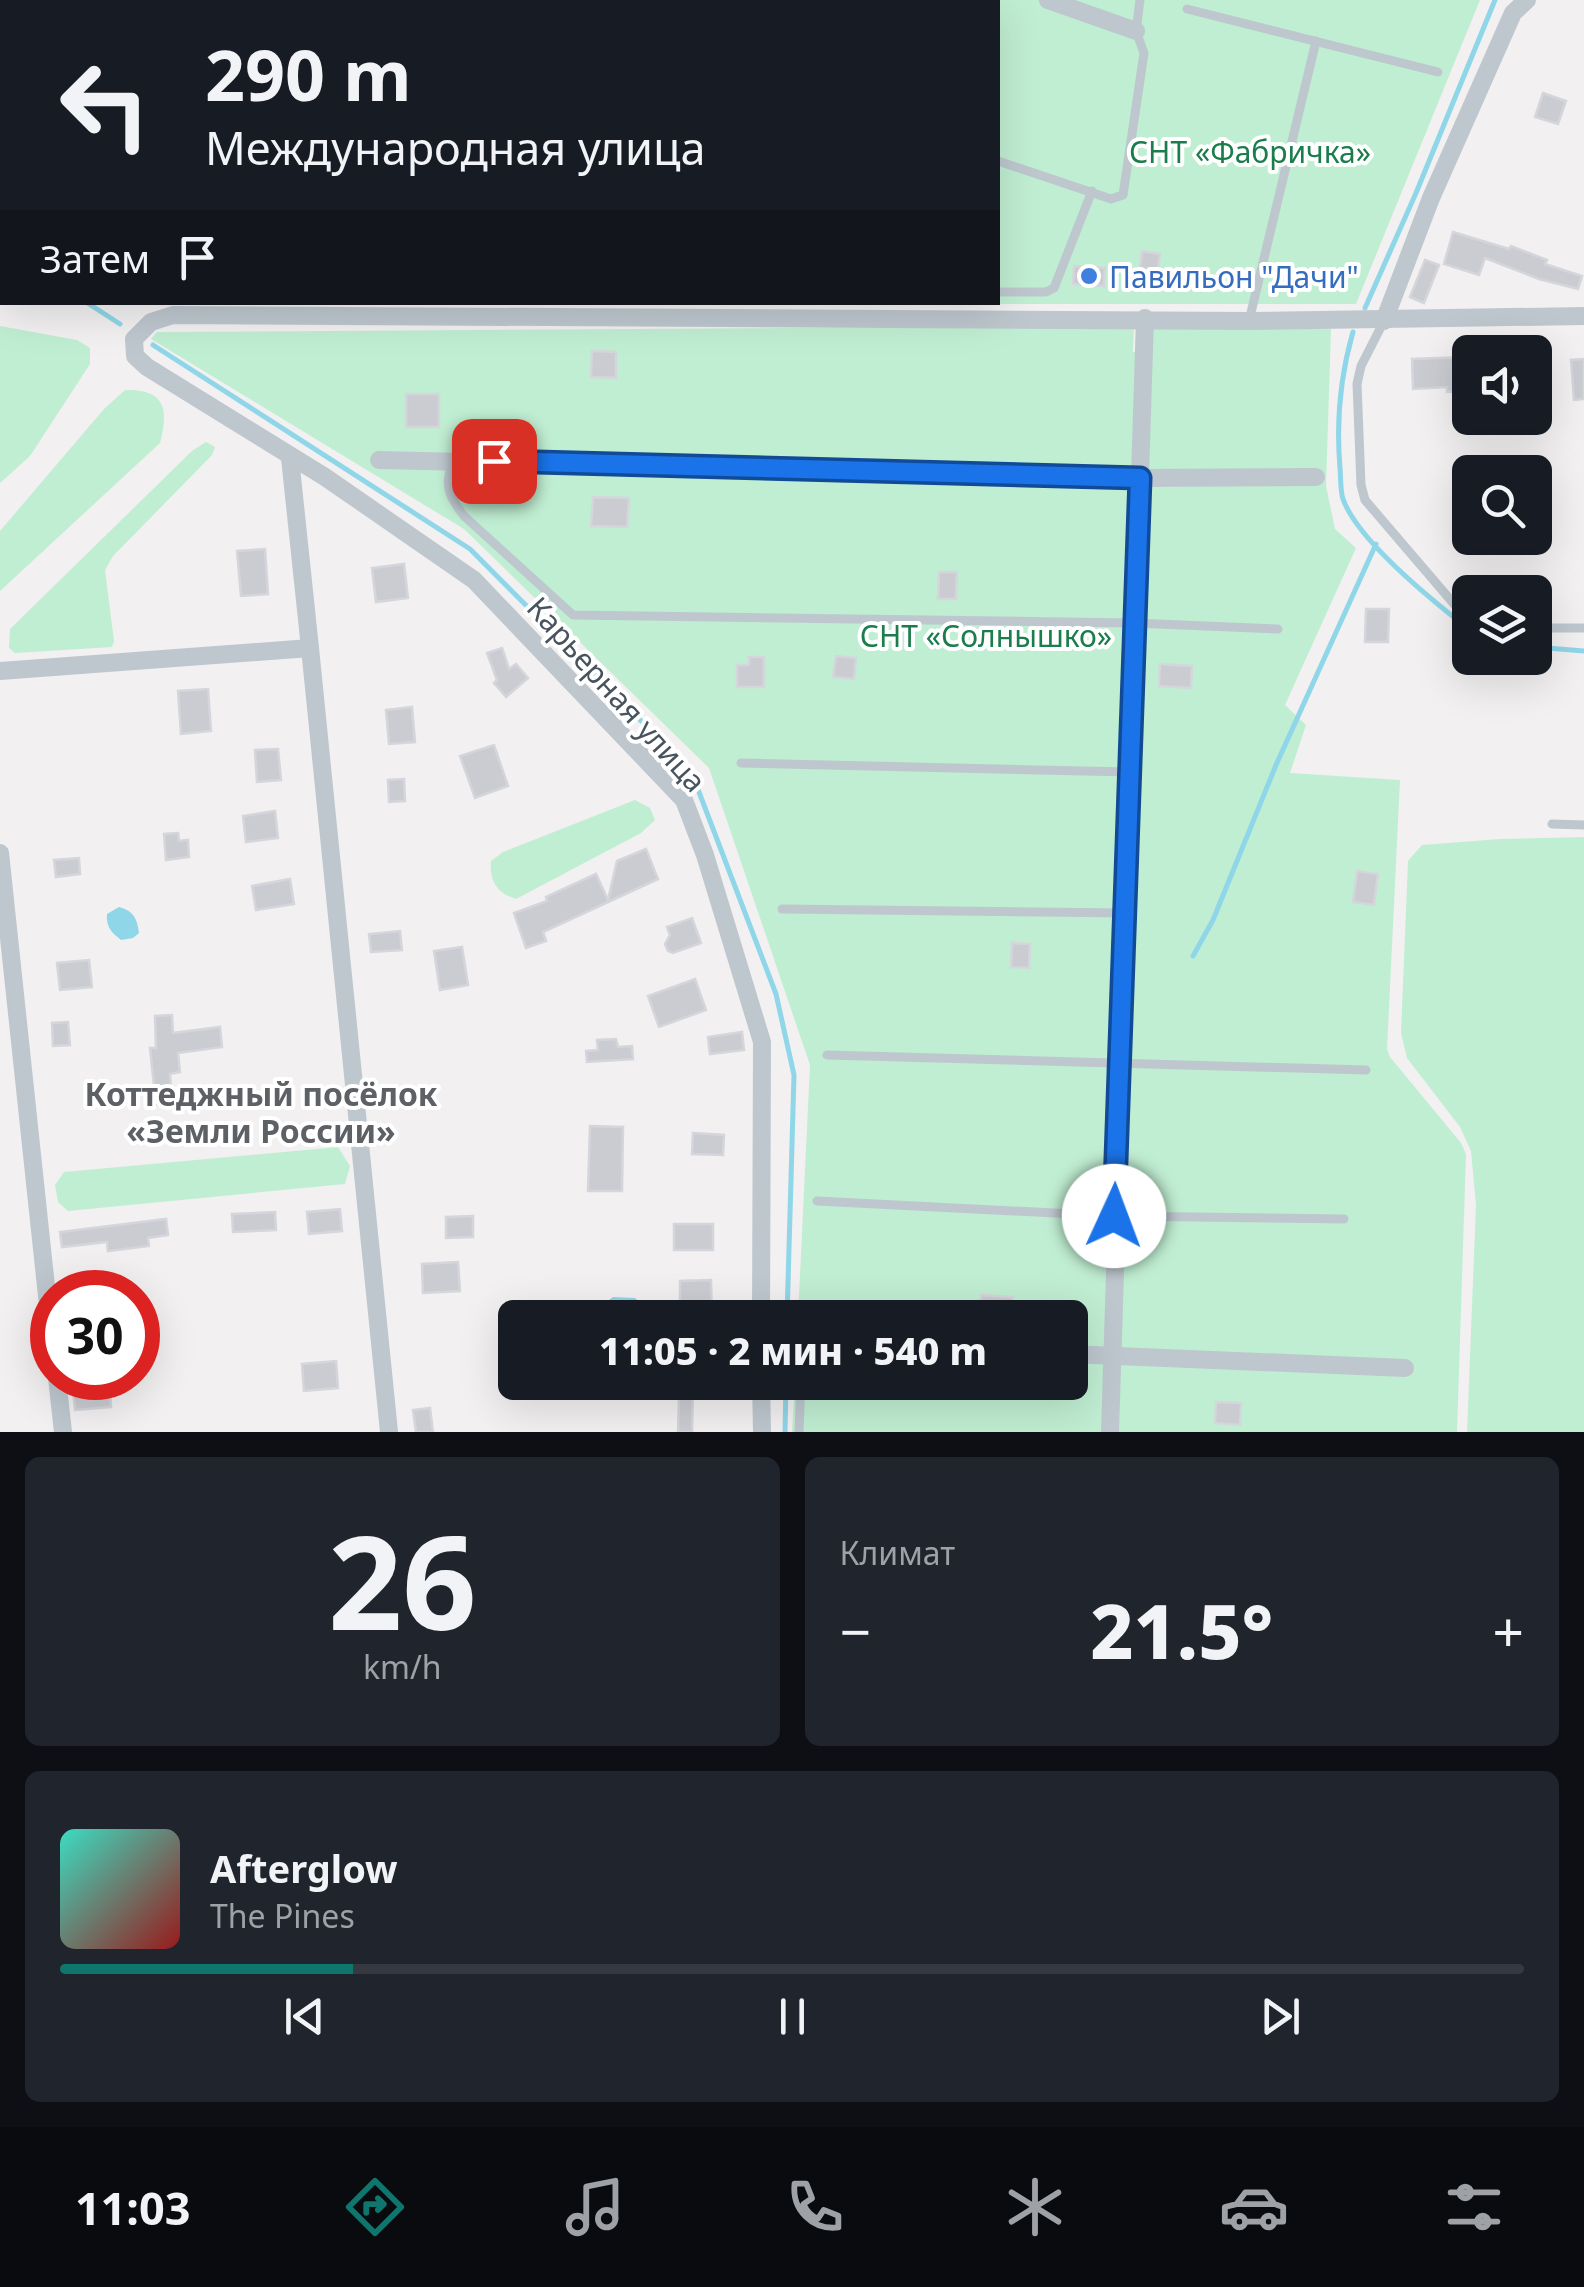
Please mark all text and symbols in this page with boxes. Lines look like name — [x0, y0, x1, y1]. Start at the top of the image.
text: 290 m — [205, 26, 412, 122]
icon: left — [40, 40, 170, 170]
text: Международная улица — [205, 117, 706, 178]
park label: СНТ «Фабричка» — [1129, 131, 1371, 172]
icon: arrive — [170, 230, 225, 285]
text: Затем — [40, 232, 150, 284]
place label: Павильон "Дачи" — [1109, 256, 1359, 297]
marker: Павильон "Дачи" — [1078, 265, 1100, 287]
map controls — [1452, 335, 1552, 675]
button: sound — [1452, 335, 1552, 435]
pin — [452, 419, 537, 504]
icon: arrive — [467, 434, 522, 489]
button: search — [1452, 455, 1552, 555]
button: layers — [1452, 575, 1552, 675]
street label: Карьерная улица — [518, 587, 716, 801]
park label: СНТ «Солнышко» — [860, 615, 1112, 656]
district label: Коттеджный посёлок «Земли России» — [84, 1072, 438, 1152]
position arrow — [1062, 1164, 1166, 1268]
speed limit sign: 30 — [30, 1270, 160, 1400]
text: 11:05 · 2 мин · 540 m — [599, 1324, 987, 1376]
text: 26 — [328, 1491, 477, 1668]
text: Климат — [840, 1531, 955, 1574]
text: 21.5° — [1090, 1579, 1273, 1681]
text: − — [840, 1593, 871, 1668]
text: + — [1493, 1593, 1524, 1668]
text: km/h — [363, 1645, 442, 1688]
text: Afterglow — [210, 1842, 398, 1894]
text: The Pines — [210, 1894, 355, 1937]
icon: previous — [277, 1989, 332, 2044]
icon: pause — [765, 1989, 820, 2044]
icon: next — [1253, 1989, 1308, 2044]
icon: directions — [340, 2172, 410, 2242]
icon: music — [560, 2172, 630, 2242]
icon: phone — [780, 2172, 850, 2242]
icon: climate — [1000, 2172, 1070, 2242]
icon: car — [1219, 2172, 1289, 2242]
icon: filters — [1439, 2172, 1509, 2242]
text: 11:03 — [75, 2177, 190, 2238]

